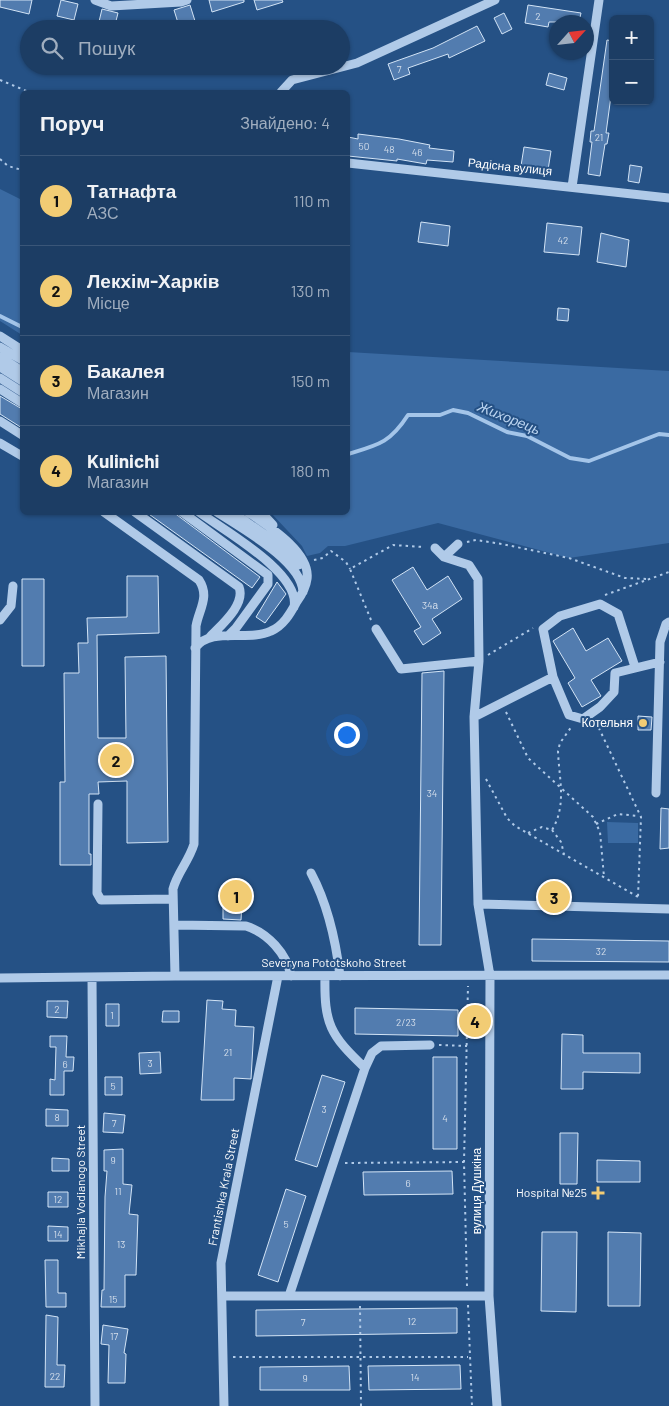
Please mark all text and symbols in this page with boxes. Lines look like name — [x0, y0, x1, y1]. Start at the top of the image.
house number: 2 — [535, 10, 541, 22]
north arrow — [549, 15, 594, 60]
map controls — [609, 15, 654, 105]
button: + — [609, 15, 654, 60]
search box — [20, 20, 350, 75]
icon: search — [38, 34, 66, 62]
text: Пошук — [78, 36, 135, 59]
button: − — [609, 60, 654, 105]
house number: 7 — [397, 63, 402, 75]
text: Поруч — [40, 110, 104, 135]
text: Знайдено: 4 — [240, 113, 330, 132]
house number: 21 — [595, 131, 603, 143]
house number: 50 — [359, 140, 369, 152]
house number: 48 — [384, 143, 394, 155]
house number: 46 — [412, 146, 422, 158]
street label: Радісна вулиця — [467, 155, 553, 178]
text: Татнафта — [87, 179, 176, 202]
text: 1 — [53, 191, 59, 210]
text: 110 m — [293, 191, 330, 210]
text: АЗС — [87, 203, 119, 222]
house number: 42 — [558, 234, 568, 246]
text: Лекхім-Харків — [87, 269, 219, 292]
text: 2 — [52, 281, 60, 300]
text: 130 m — [291, 281, 330, 300]
text: Місце — [87, 293, 130, 312]
text: Бакалея — [87, 359, 165, 382]
text: 3 — [52, 371, 60, 390]
text: 150 m — [291, 371, 330, 390]
text: Магазин — [87, 383, 149, 402]
water label: Жихорець — [474, 397, 543, 438]
text: Kulinichi — [87, 449, 159, 472]
text: 4 — [51, 461, 61, 480]
text: 180 m — [291, 461, 330, 480]
text: Магазин — [87, 472, 149, 491]
house number: 34а — [422, 599, 439, 611]
place label: Котельня — [582, 715, 633, 729]
marker: Котельня — [637, 717, 649, 729]
your location — [334, 722, 360, 748]
pin: 2 — [100, 741, 132, 779]
house number: 34 — [427, 787, 437, 799]
pin: 1 — [220, 877, 252, 915]
pin: 3 — [538, 878, 570, 916]
house number: 32 — [596, 945, 606, 957]
street label: Severyna Pototskoho Street — [262, 955, 406, 969]
pin: 4 — [459, 1002, 491, 1040]
house number: 2 — [54, 1003, 60, 1015]
house number: 1 — [110, 1009, 114, 1021]
house number: 2/23 — [396, 1016, 416, 1028]
house number: 21 — [224, 1046, 232, 1058]
house number: 3 — [147, 1057, 153, 1069]
house number: 6 — [62, 1058, 68, 1070]
house number: 5 — [110, 1080, 116, 1092]
house number: 3 — [321, 1103, 327, 1115]
house number: 8 — [54, 1111, 60, 1123]
house number: 4 — [442, 1112, 448, 1124]
house number: 7 — [112, 1117, 117, 1129]
street label: Mikhajla Vodianogo Street — [73, 1125, 87, 1259]
street label: Frantishka Krala Street — [205, 1127, 241, 1247]
street label: вулиця Душкіна — [469, 1147, 484, 1234]
house number: 9 — [110, 1154, 116, 1166]
house number: 6 — [405, 1177, 411, 1189]
house number: 11 — [114, 1185, 122, 1197]
place label: Hospital №25 — [516, 1185, 587, 1199]
marker: Hospital №25 — [591, 1186, 605, 1200]
house number: 12 — [54, 1193, 62, 1205]
house number: 5 — [283, 1218, 289, 1230]
house number: 14 — [53, 1228, 63, 1240]
house number: 13 — [117, 1238, 125, 1250]
house number: 15 — [109, 1293, 117, 1305]
house number: 12 — [408, 1315, 416, 1327]
house number: 7 — [301, 1316, 306, 1328]
house number: 17 — [110, 1330, 118, 1342]
house number: 22 — [50, 1370, 60, 1382]
house number: 14 — [410, 1371, 420, 1383]
house number: 9 — [302, 1372, 308, 1384]

